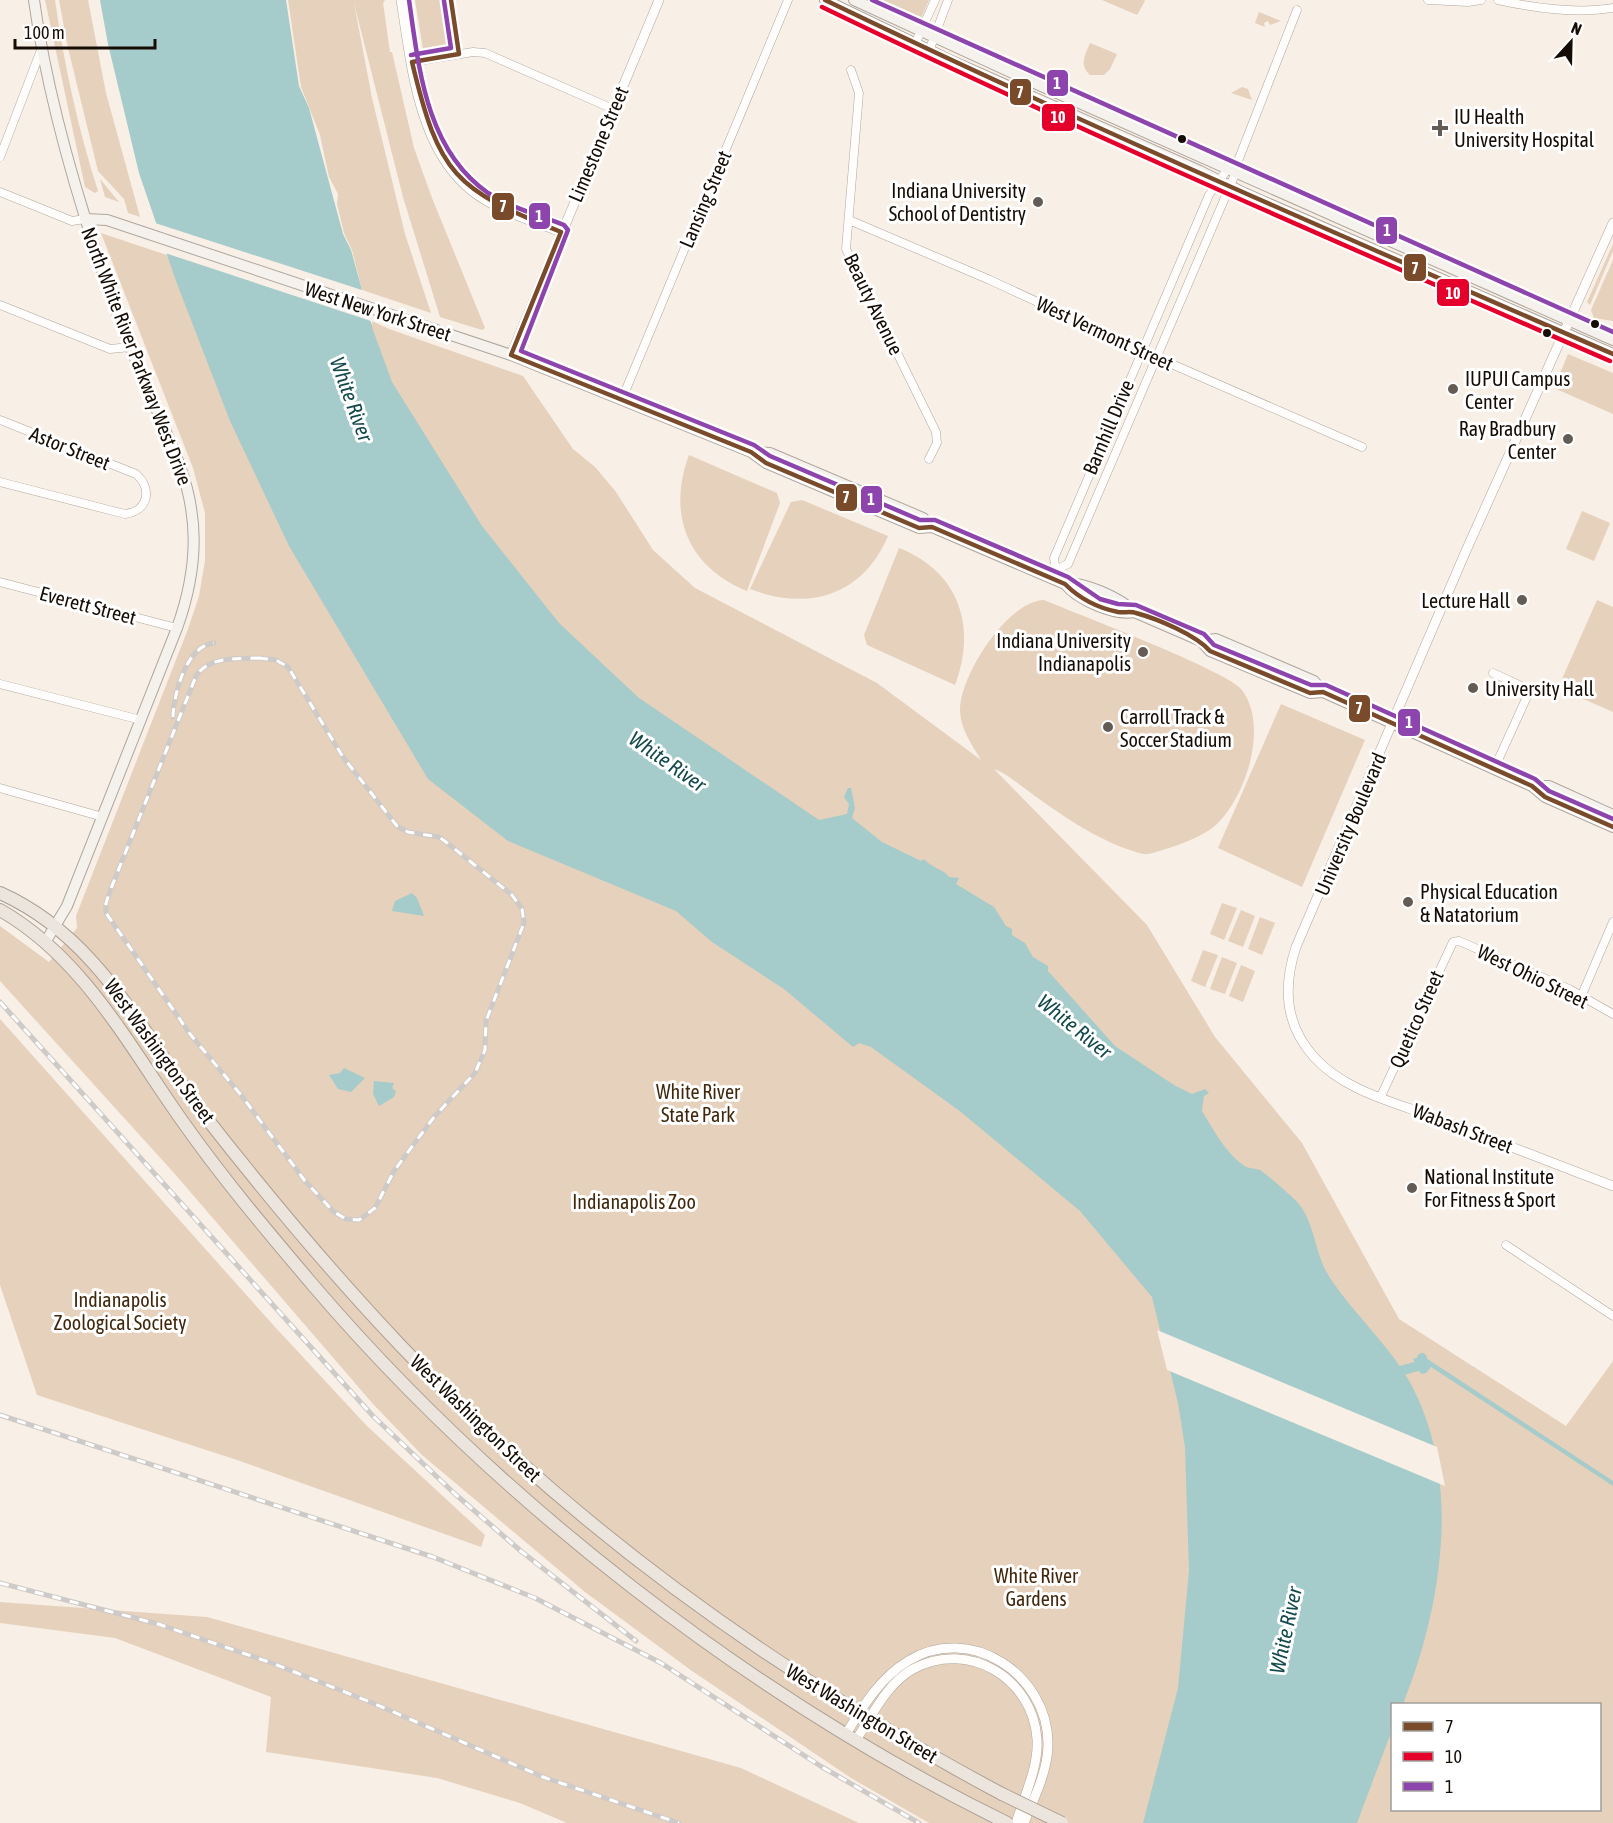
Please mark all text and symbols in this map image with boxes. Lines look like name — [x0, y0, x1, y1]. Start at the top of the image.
scale bar — [15, 12, 154, 50]
north arrow — [1541, 12, 1601, 72]
text: N — [1569, 18, 1584, 38]
text: 100 m — [24, 22, 65, 43]
line badge: 1 — [1046, 69, 1069, 97]
text: 1 — [1053, 74, 1061, 92]
line badge: 7 — [1009, 78, 1032, 106]
street label: Limestone Street — [563, 83, 633, 205]
text: 7 — [1016, 83, 1024, 101]
line badge: 10 — [1041, 103, 1076, 132]
place label: IU Health University Hospital — [1454, 105, 1595, 151]
text: 10 — [1050, 108, 1066, 126]
marker: IU Health University Hospital — [1431, 119, 1449, 137]
unlabelled marker — [1176, 133, 1188, 145]
street label: Lansing Street — [674, 147, 736, 251]
place label: Indiana University School of Dentistry — [889, 179, 1026, 225]
line badge: 7 — [491, 192, 515, 221]
marker: Indiana University School of Dentistry — [1031, 195, 1045, 209]
text: 7 — [499, 197, 507, 215]
line badge: 1 — [528, 202, 551, 230]
text: 1 — [535, 207, 543, 225]
line badge: 1 — [1375, 216, 1398, 245]
text: 1 — [1383, 221, 1391, 239]
street label: North White River Parkway West Drive — [77, 224, 197, 488]
street label: Beauty Avenue — [840, 250, 908, 358]
line badge: 7 — [1403, 253, 1427, 282]
text: 7 — [1411, 259, 1419, 277]
street label: West New York Street — [302, 277, 454, 346]
line badge: 10 — [1436, 278, 1470, 307]
text: 10 — [1445, 284, 1461, 302]
street label: West Vermont Street — [1033, 291, 1177, 375]
unlabelled marker — [1589, 318, 1601, 330]
unlabelled marker — [1541, 327, 1553, 339]
water label: White River — [326, 354, 379, 445]
place label: IUPUI Campus Center — [1465, 367, 1570, 413]
street label: Barnhill Drive — [1078, 376, 1138, 478]
marker: IUPUI Campus Center — [1446, 382, 1460, 396]
place label: Ray Bradbury Center — [1459, 417, 1557, 463]
street label: Astor Street — [27, 422, 114, 475]
marker: Ray Bradbury Center — [1561, 432, 1575, 446]
line badge: 7 — [835, 483, 858, 512]
line badge: 1 — [860, 485, 883, 514]
text: 7 — [842, 488, 850, 506]
text: 1 — [867, 490, 875, 508]
street label: Everett Street — [37, 581, 139, 629]
place label: Lecture Hall — [1421, 589, 1511, 612]
marker: Lecture Hall — [1515, 593, 1529, 607]
place label: Indiana University Indianapolis — [996, 629, 1131, 675]
marker: Indiana University Indianapolis — [1136, 645, 1150, 659]
place label: University Hall — [1485, 677, 1595, 700]
marker: University Hall — [1466, 681, 1480, 695]
line badge: 7 — [1348, 694, 1371, 723]
text: 7 — [1355, 699, 1363, 717]
place label: Carroll Track & Soccer Stadium — [1120, 705, 1232, 751]
line badge: 1 — [1397, 708, 1421, 737]
text: 1 — [1405, 713, 1413, 731]
marker: Carroll Track & Soccer Stadium — [1101, 720, 1115, 734]
water label: White River — [625, 726, 712, 797]
street label: University Boulevard — [1310, 749, 1390, 899]
place label: Physical Education & Natatorium — [1420, 880, 1558, 926]
marker: Physical Education & Natatorium — [1401, 895, 1415, 909]
street label: West Ohio Street — [1474, 939, 1592, 1013]
street label: Quetico Street — [1384, 967, 1448, 1071]
street label: West Washington Street — [100, 974, 220, 1128]
water label: White River — [1033, 989, 1117, 1064]
park label: White River State Park — [656, 1080, 741, 1126]
street label: Wabash Street — [1410, 1098, 1517, 1158]
place label: National Institute For Fitness & Sport — [1424, 1165, 1556, 1211]
marker: National Institute For Fitness & Sport — [1405, 1181, 1419, 1195]
park label: Indianapolis Zoo — [572, 1190, 696, 1213]
park label: Indianapolis Zoological Society — [53, 1288, 187, 1334]
street label: West Washington Street — [406, 1350, 546, 1486]
park label: White River Gardens — [994, 1564, 1079, 1610]
water label: White River — [1264, 1584, 1306, 1676]
street label: West Washington Street — [782, 1659, 942, 1767]
legend — [1391, 1703, 1601, 1811]
text: 7 — [1445, 1716, 1453, 1737]
text: 10 — [1445, 1746, 1462, 1767]
text: 1 — [1445, 1776, 1453, 1797]

